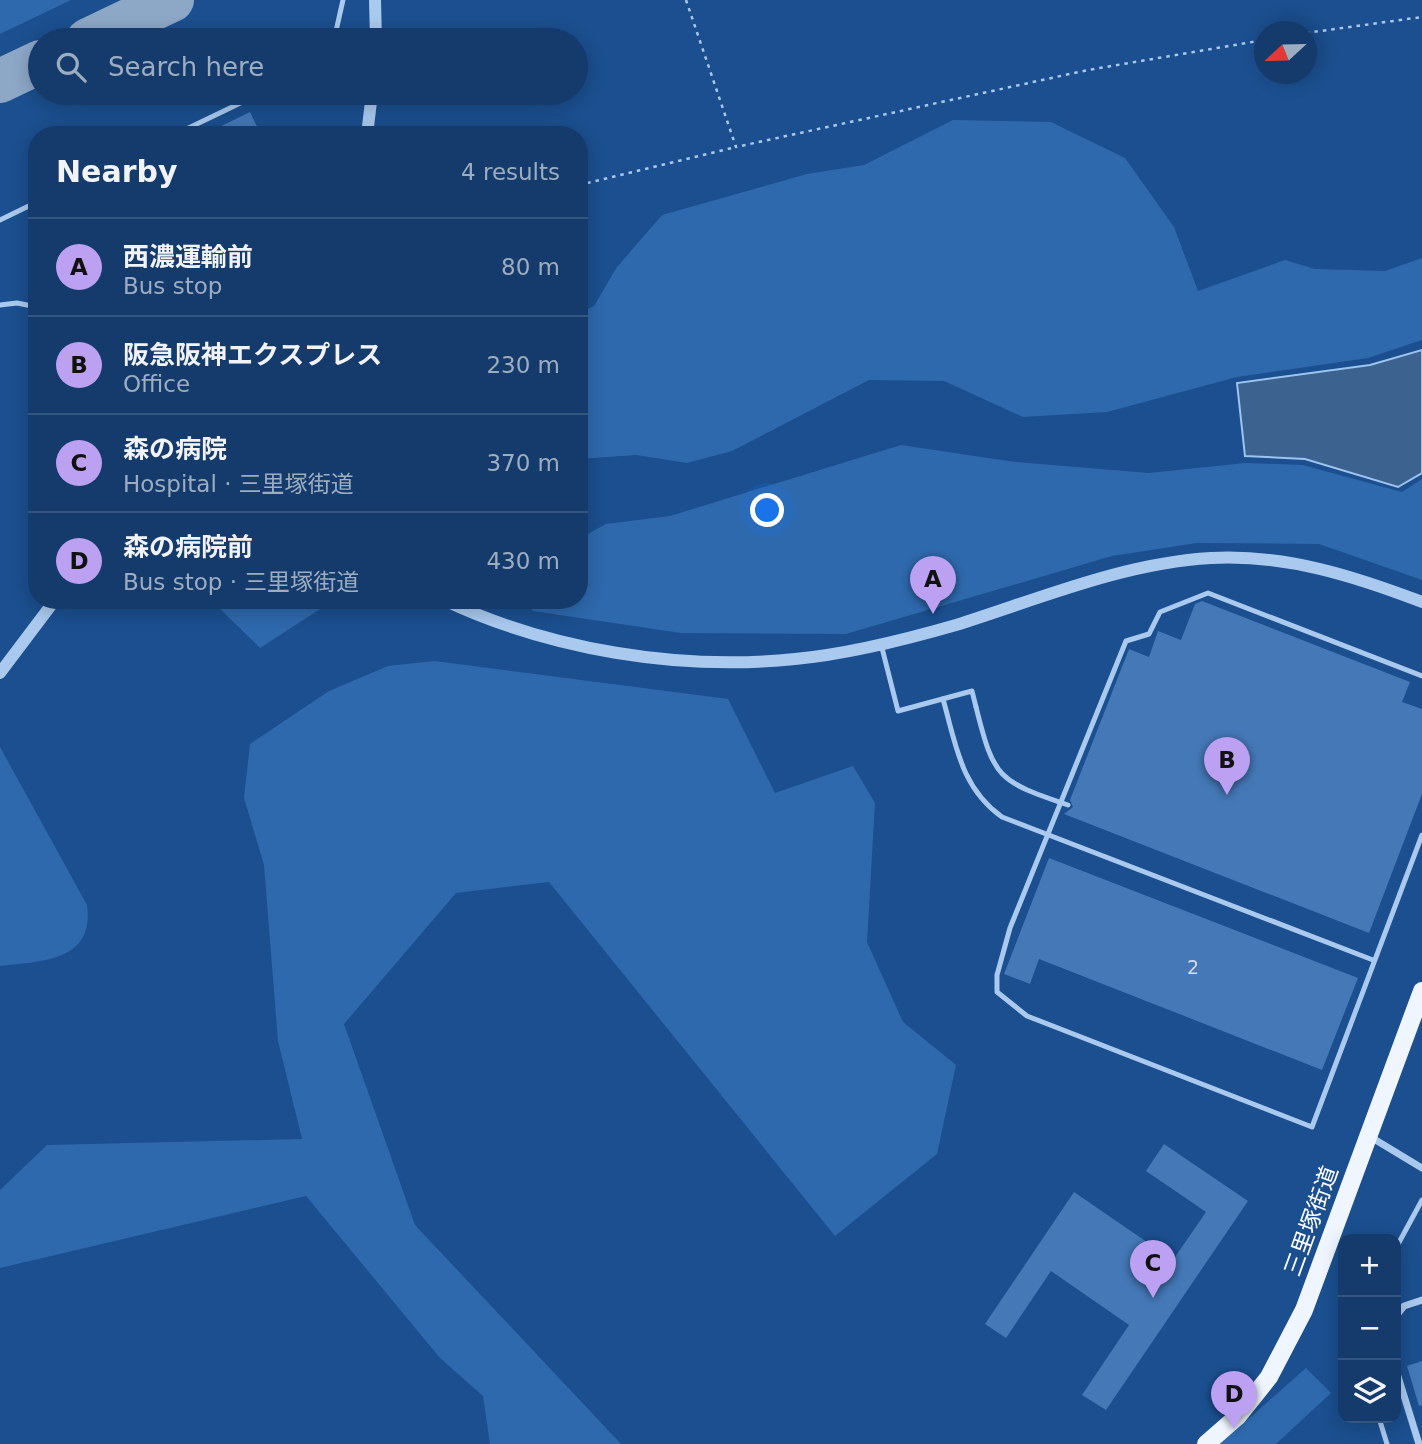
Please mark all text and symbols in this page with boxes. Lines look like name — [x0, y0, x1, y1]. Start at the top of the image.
north arrow — [1254, 21, 1317, 84]
search box — [28, 28, 588, 105]
icon: search — [52, 48, 90, 86]
text: Search here — [108, 52, 264, 82]
text: Nearby — [56, 154, 178, 189]
text: 4 results — [461, 159, 560, 185]
text: 西濃運輸前 — [123, 242, 253, 272]
text: A — [70, 254, 88, 280]
text: 80 m — [501, 254, 560, 280]
text: Bus stop — [123, 273, 222, 299]
text: 阪急阪神エクスプレス — [123, 340, 382, 370]
text: B — [70, 352, 88, 378]
text: 230 m — [486, 352, 560, 378]
text: Office — [123, 371, 190, 397]
text: 森の病院 — [123, 434, 227, 464]
text: C — [71, 450, 87, 476]
text: 370 m — [486, 450, 560, 476]
text: Hospital · 三里塚街道 — [123, 471, 354, 497]
your location — [750, 493, 784, 527]
text: 森の病院前 — [123, 532, 253, 562]
text: D — [69, 548, 89, 574]
text: 430 m — [486, 548, 560, 574]
pin: A — [910, 556, 956, 614]
text: Bus stop · 三里塚街道 — [123, 569, 359, 595]
pin: B — [1204, 737, 1250, 795]
house number: 2 — [1187, 956, 1199, 978]
street label: 三里塚街道 — [1279, 1163, 1343, 1279]
map controls — [1338, 1234, 1401, 1423]
button: + — [1338, 1234, 1401, 1297]
pin: C — [1130, 1240, 1176, 1298]
button: − — [1338, 1297, 1401, 1360]
button: layers — [1338, 1360, 1401, 1423]
pin: D — [1211, 1371, 1257, 1429]

